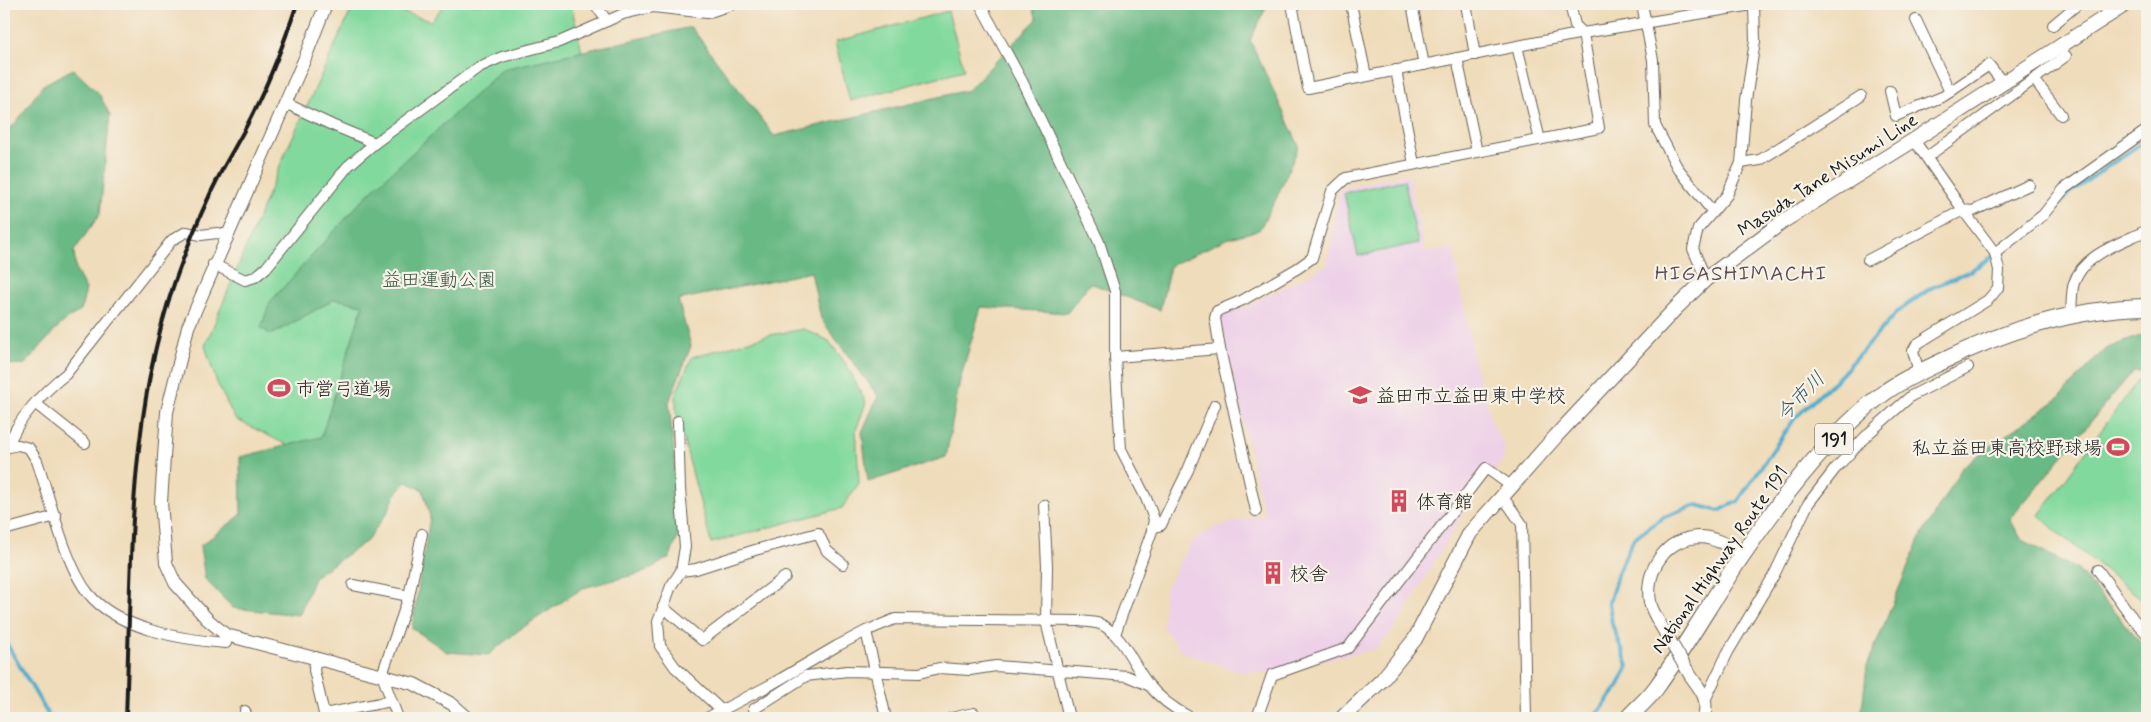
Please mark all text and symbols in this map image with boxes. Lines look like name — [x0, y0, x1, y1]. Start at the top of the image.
street label: Masuda Tane Misumi Line — [1733, 108, 1923, 243]
district label: HIGASHIMACHI — [1655, 260, 1827, 288]
park label: 益田運動公園 — [382, 268, 496, 293]
water label: 今市川 — [1771, 366, 1832, 428]
sports icon: 市営弓道場 — [266, 375, 292, 401]
place label: 市営弓道場 — [296, 377, 391, 402]
school or university icon: 益田市立益田東中学校 — [1347, 382, 1373, 408]
place label: 益田市立益田東中学校 — [1376, 384, 1566, 409]
road number: 191 — [1815, 424, 1853, 454]
sports icon: 私立益田東高校野球場 — [2105, 434, 2131, 460]
place label: 私立益田東高校野球場 — [1912, 436, 2102, 461]
street label: National Highway Route 191 — [1646, 461, 1795, 659]
building icon: 体育館 — [1386, 488, 1412, 514]
place label: 体育館 — [1416, 490, 1473, 515]
building icon: 校舎 — [1260, 560, 1286, 586]
place label: 校舎 — [1290, 562, 1328, 587]

